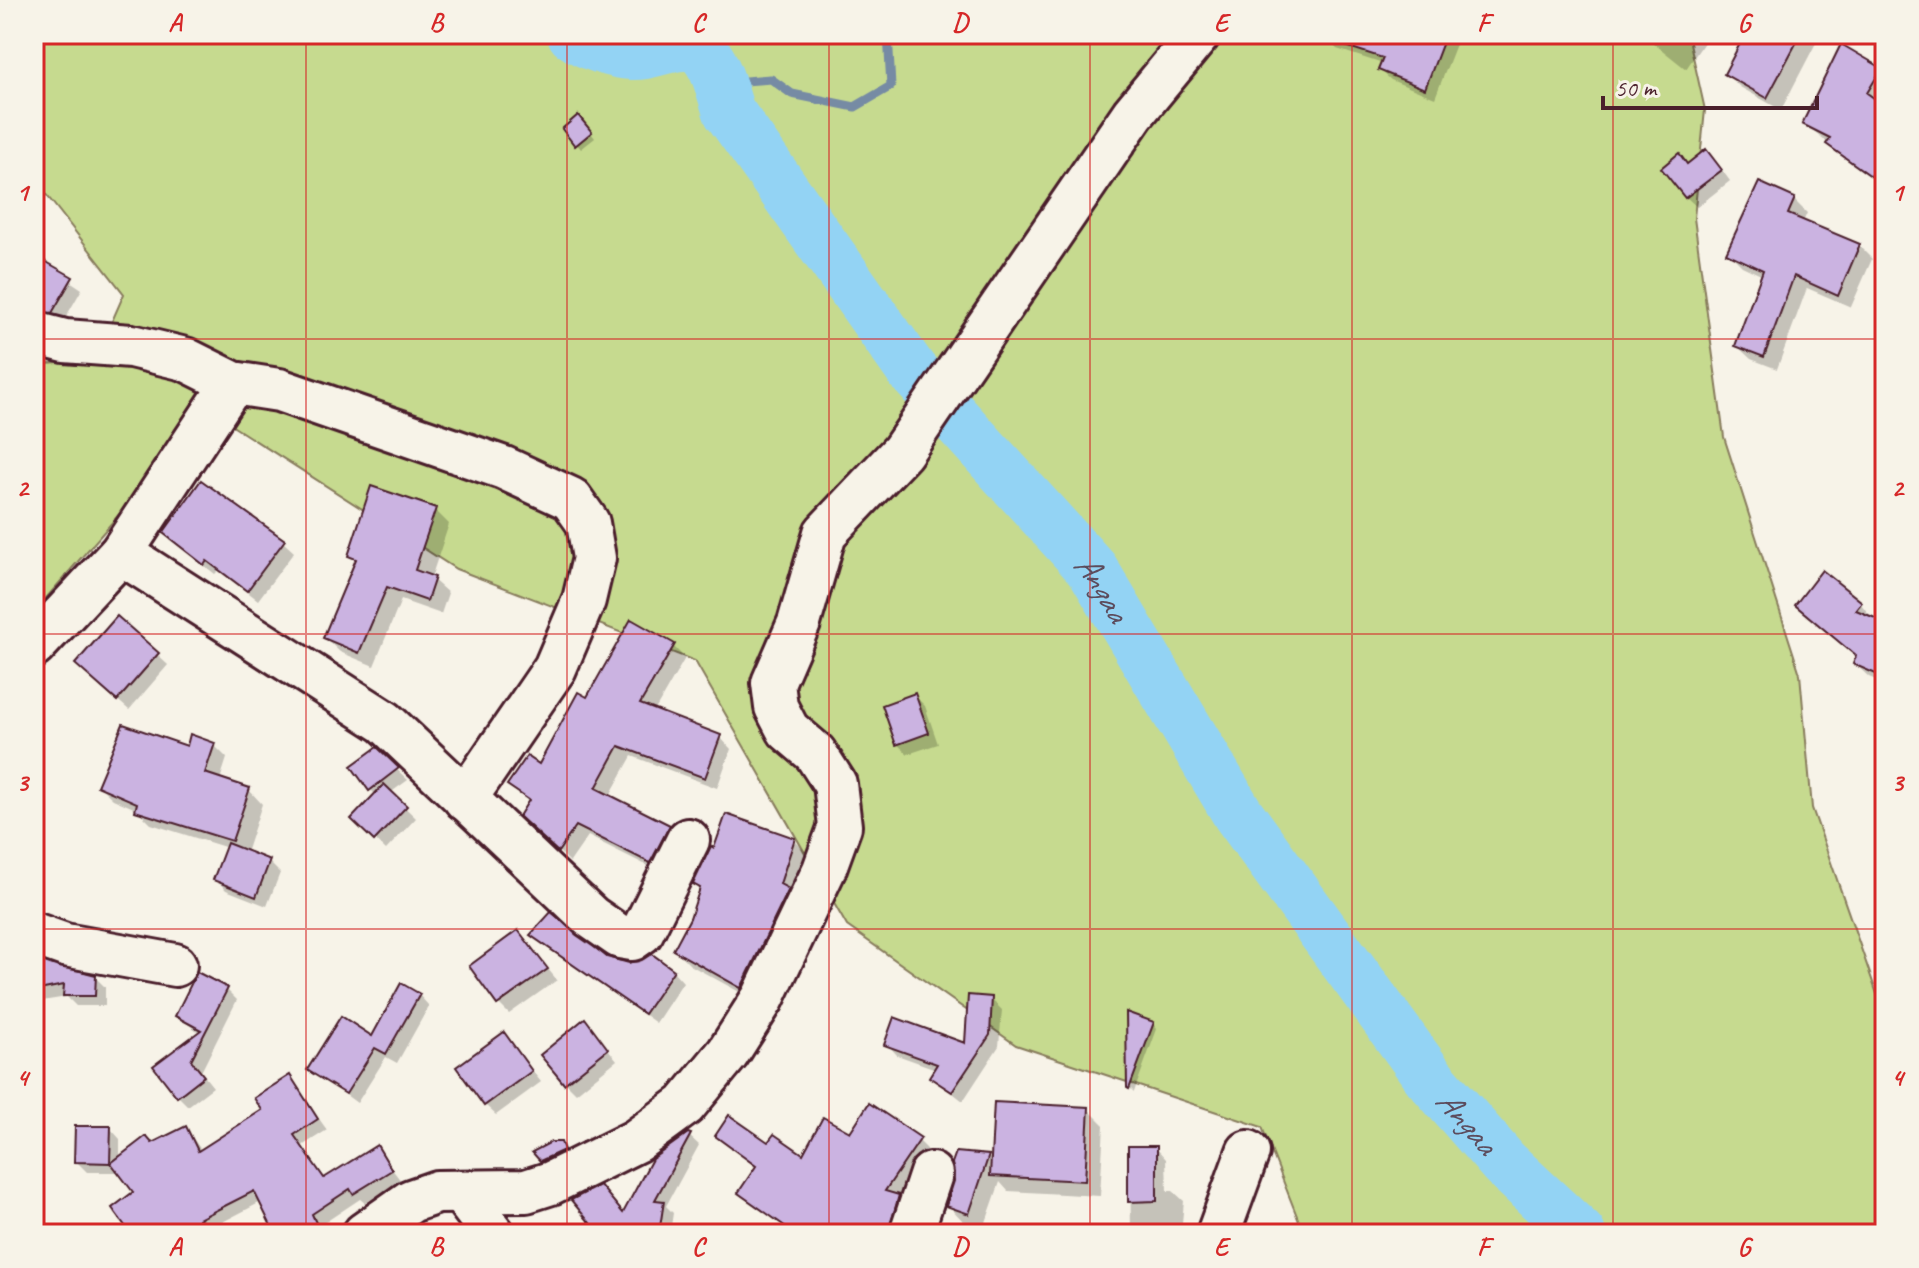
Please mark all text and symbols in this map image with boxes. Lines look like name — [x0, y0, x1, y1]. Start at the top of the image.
text: A — [168, 6, 183, 39]
text: B — [429, 6, 445, 39]
text: C — [692, 6, 708, 39]
text: D — [952, 6, 970, 39]
text: E — [1214, 6, 1232, 39]
text: F — [1477, 6, 1495, 39]
text: G — [1738, 6, 1754, 39]
scale bar — [1603, 60, 1817, 110]
text: 50 m — [1615, 73, 1658, 103]
text: 1 — [16, 176, 31, 209]
text: 1 — [1891, 176, 1906, 209]
text: 2 — [16, 471, 30, 504]
text: 2 — [1891, 471, 1905, 504]
water label: Angaa — [1065, 543, 1141, 632]
text: 3 — [16, 766, 30, 799]
text: 3 — [1891, 766, 1905, 799]
text: 4 — [16, 1061, 31, 1094]
text: 4 — [1891, 1061, 1906, 1094]
water label: Angaa — [1427, 1080, 1509, 1165]
text: A — [168, 1230, 183, 1263]
text: B — [429, 1230, 445, 1263]
text: C — [692, 1230, 708, 1263]
text: D — [952, 1230, 970, 1263]
text: E — [1214, 1230, 1232, 1263]
text: F — [1477, 1230, 1495, 1263]
text: G — [1738, 1230, 1754, 1263]

